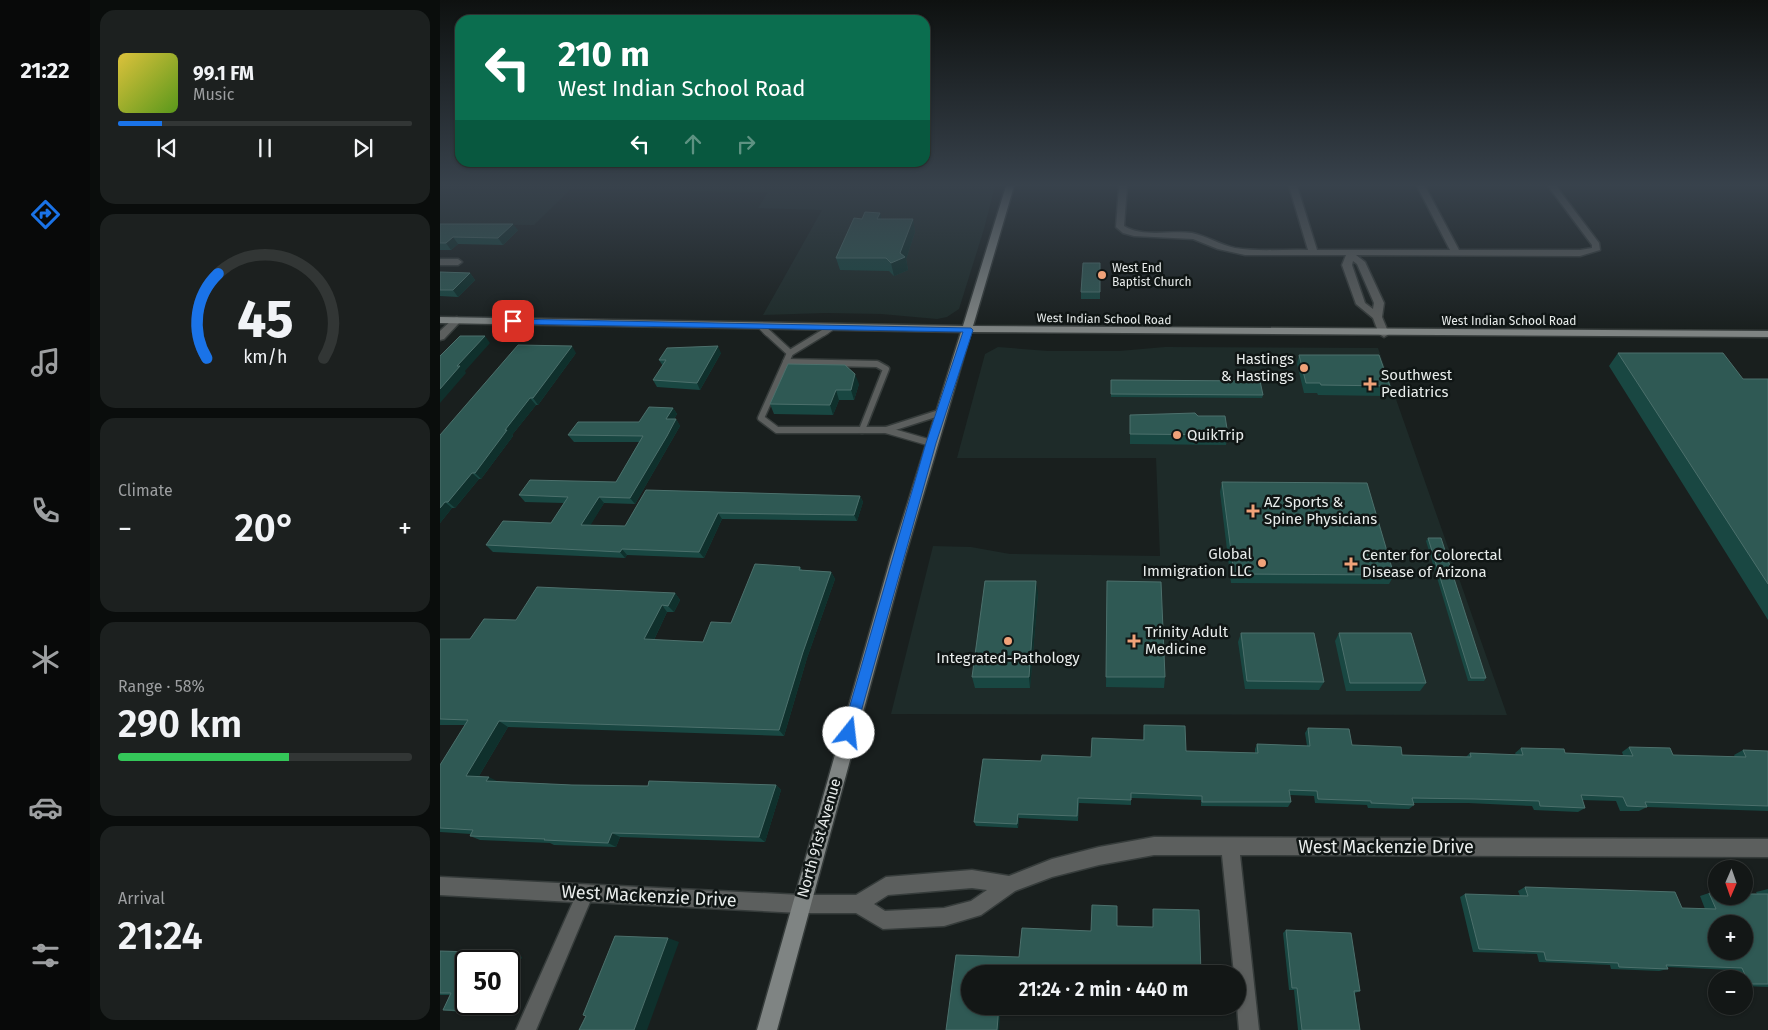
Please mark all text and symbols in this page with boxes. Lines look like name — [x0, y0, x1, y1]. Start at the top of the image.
text: 210 m — [558, 33, 650, 75]
icon: left — [475, 35, 540, 100]
text: 21:22 — [20, 57, 70, 84]
text: 99.1 FM — [193, 62, 254, 85]
text: West Indian School Road — [558, 75, 806, 102]
text: Music — [193, 85, 234, 104]
icon: left — [626, 130, 654, 158]
icon: ahead — [679, 130, 707, 158]
icon: right — [732, 130, 760, 158]
icon: previous — [153, 134, 181, 162]
icon: pause — [251, 134, 279, 162]
icon: next — [349, 134, 377, 162]
icon: directions — [28, 197, 63, 232]
place label: West End Baptist Church — [1112, 261, 1191, 289]
marker: West End Baptist Church — [1096, 269, 1108, 281]
text: 45 — [237, 288, 293, 351]
pin — [492, 300, 534, 342]
icon: arrive — [499, 307, 527, 335]
street label: West Indian School Road — [1036, 311, 1172, 327]
street label: West Indian School Road — [1441, 314, 1577, 328]
icon: music — [28, 345, 63, 380]
text: km/h — [243, 346, 287, 368]
place label: Hastings & Hastings — [1221, 350, 1294, 385]
marker: Hastings & Hastings — [1298, 362, 1310, 374]
place label: Southwest Pediatrics — [1381, 366, 1453, 401]
marker: Southwest Pediatrics — [1363, 377, 1377, 391]
place label: QuikTrip — [1187, 426, 1244, 444]
marker: QuikTrip — [1171, 429, 1183, 441]
text: Climate — [118, 481, 173, 500]
icon: phone — [28, 493, 63, 528]
place label: AZ Sports & Spine Physicians — [1264, 493, 1377, 528]
marker: AZ Sports & Spine Physicians — [1246, 504, 1260, 518]
text: 20° — [234, 505, 296, 551]
text: − — [118, 512, 132, 545]
text: + — [398, 512, 412, 545]
place label: Global Immigration LLC — [1143, 545, 1253, 580]
place label: Center for Colorectal Disease of Arizona — [1362, 546, 1503, 581]
marker: Global Immigration LLC — [1256, 557, 1268, 569]
marker: Center for Colorectal Disease of Arizona — [1344, 557, 1358, 571]
place label: Trinity Adult Medicine — [1145, 623, 1229, 658]
marker: Trinity Adult Medicine — [1127, 634, 1141, 648]
marker: Integrated-Pathology — [1002, 635, 1014, 647]
icon: climate — [28, 642, 63, 677]
place label: Integrated-Pathology — [936, 649, 1080, 667]
text: Range · 58% — [118, 677, 205, 696]
text: 290 km — [118, 701, 242, 747]
position arrow — [822, 706, 874, 758]
street label: North 91st Avenue — [793, 776, 845, 900]
icon: car — [28, 790, 63, 825]
street label: West Mackenzie Drive — [1298, 836, 1474, 858]
north arrow — [1708, 860, 1752, 905]
map controls — [1708, 860, 1753, 1015]
street label: West Mackenzie Drive — [561, 880, 737, 912]
text: Arrival — [118, 889, 165, 908]
text: 21:24 — [118, 913, 203, 959]
button: + — [1708, 915, 1753, 960]
icon: filters — [28, 938, 63, 973]
speed limit sign: 50 — [455, 950, 520, 1015]
button: − — [1708, 970, 1753, 1015]
text: 21:24 · 2 min · 440 m — [1019, 978, 1188, 1001]

